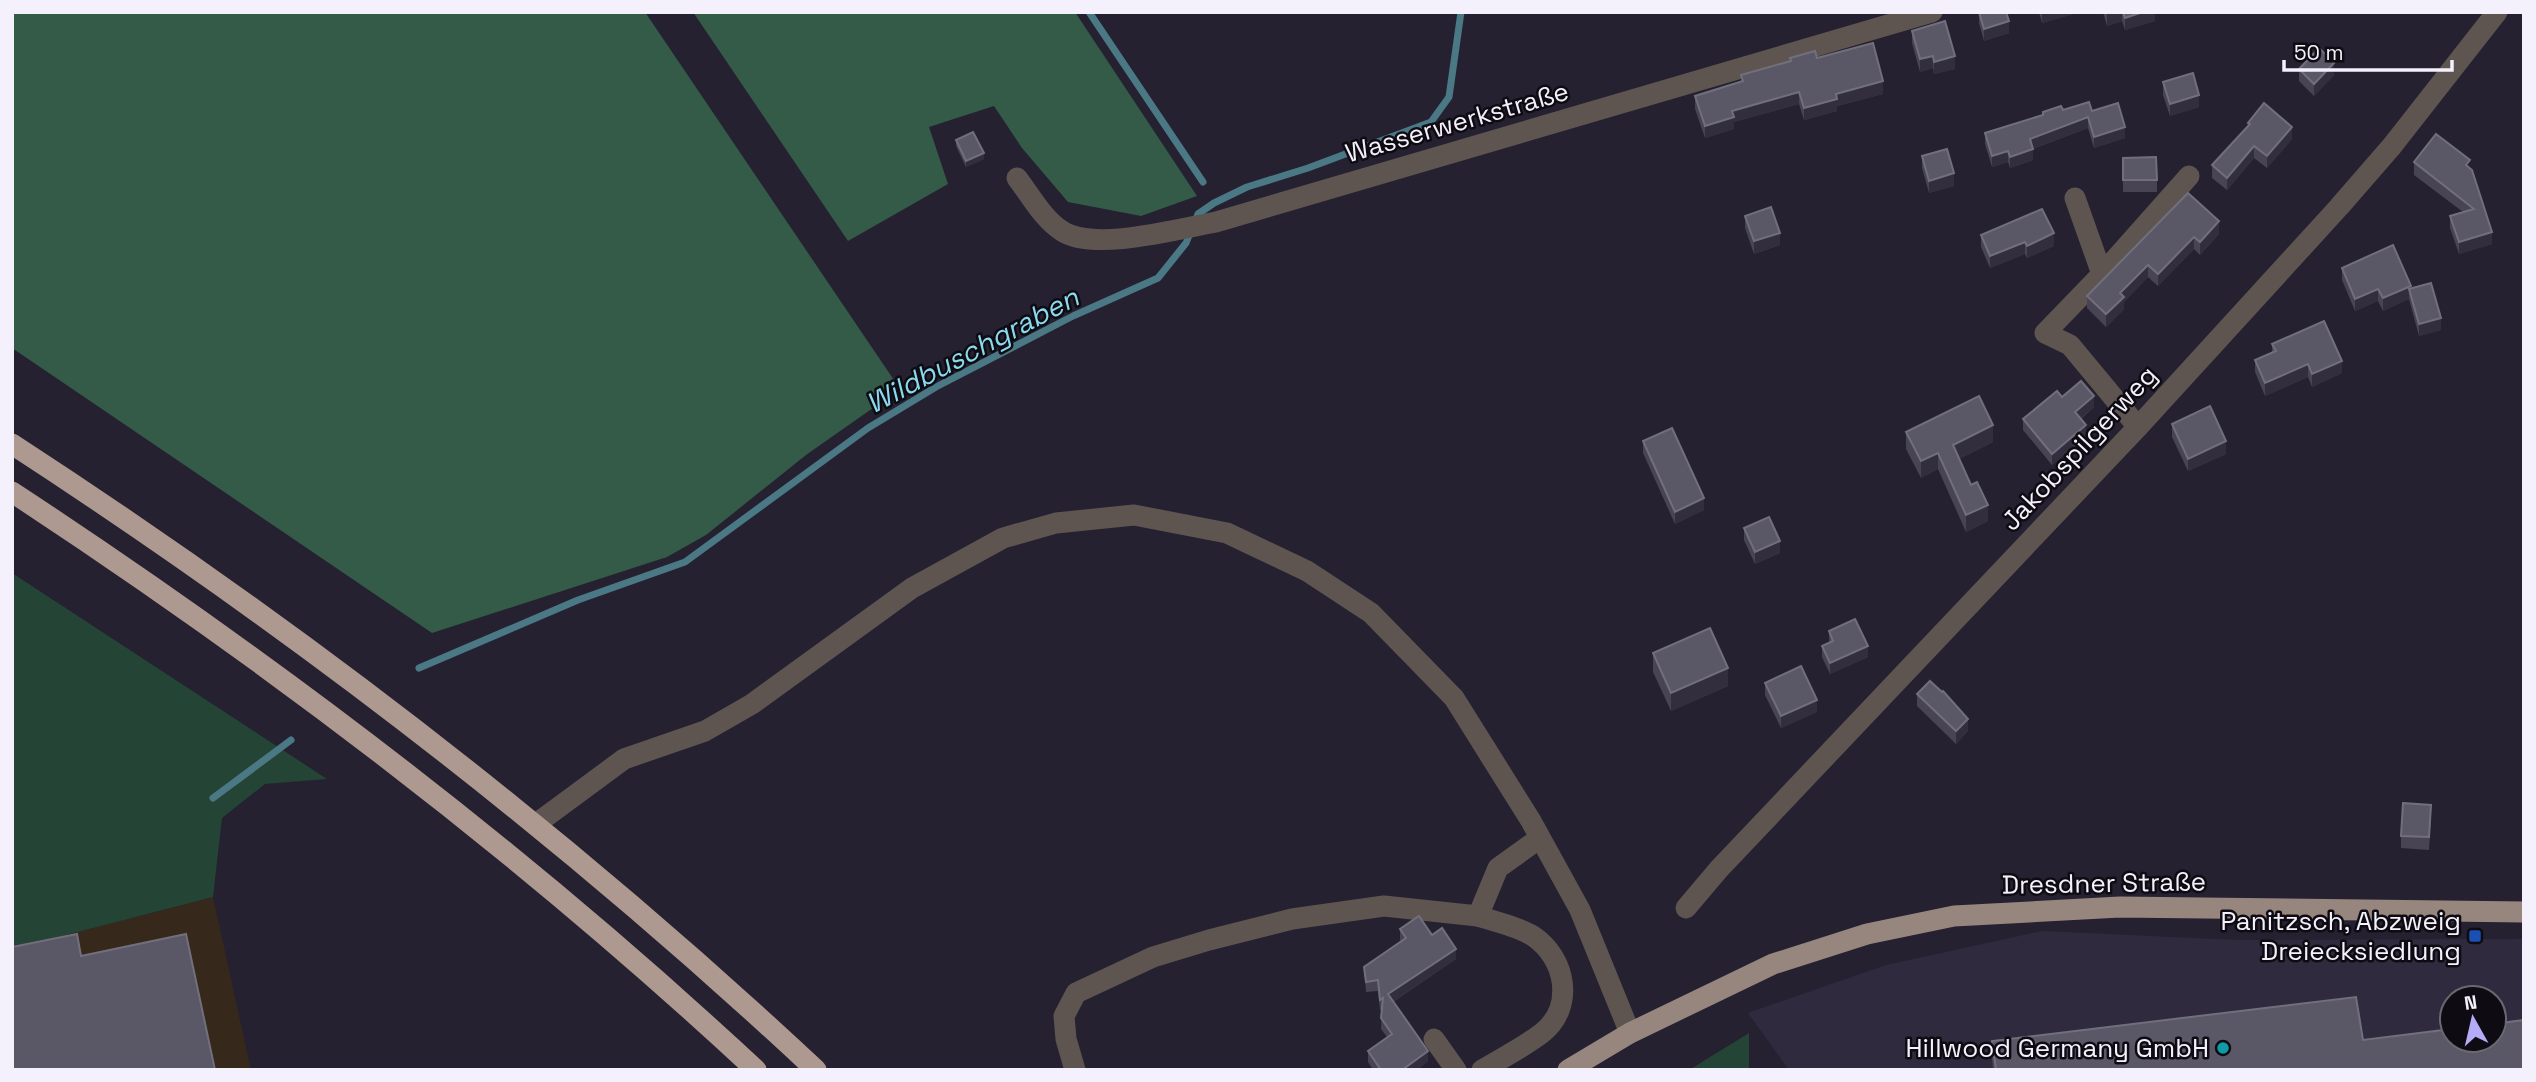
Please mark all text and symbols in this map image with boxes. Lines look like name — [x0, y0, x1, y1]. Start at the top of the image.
scale bar — [2284, 28, 2452, 72]
text: 50 m — [2294, 39, 2344, 66]
street label: Wasserwerkstraße — [1341, 74, 1573, 170]
water label: Wildbuschgraben — [859, 278, 1085, 421]
street label: Jakobspilgerweg — [1994, 358, 2164, 538]
street label: Dresdner Straße — [2002, 864, 2206, 902]
place label: Panitzsch, Abzweig Dreiecksiedlung — [2220, 904, 2461, 968]
marker: Panitzsch, Abzweig Dreiecksiedlung — [2467, 928, 2483, 944]
north arrow — [2438, 984, 2508, 1054]
text: N — [2463, 989, 2479, 1016]
place label: Hillwood Germany GmbH — [1905, 1031, 2209, 1065]
marker: Hillwood Germany GmbH — [2215, 1040, 2231, 1056]

